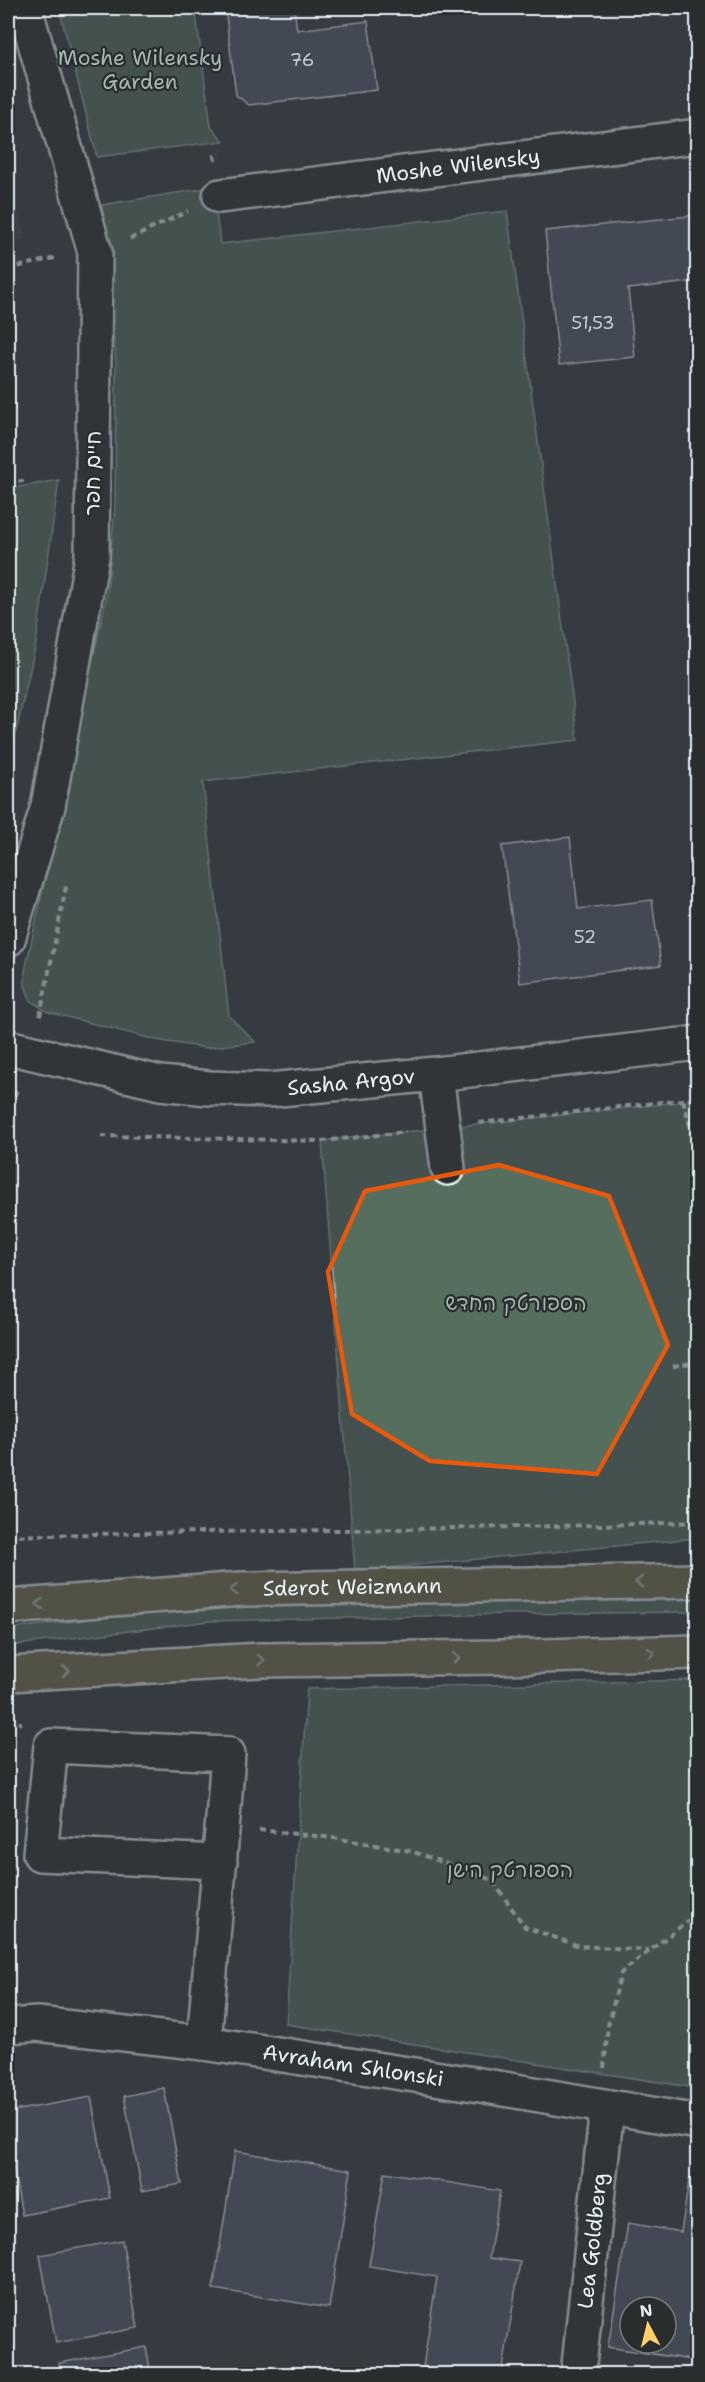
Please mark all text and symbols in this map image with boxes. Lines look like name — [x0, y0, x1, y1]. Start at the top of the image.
park label: Moshe Wilensky Garden — [58, 44, 222, 96]
house number: 76 — [290, 48, 314, 72]
street label: Moshe Wilensky — [375, 142, 542, 190]
house number: 51,53 — [571, 311, 615, 335]
street label: חיים חפר — [78, 430, 108, 516]
house number: 52 — [574, 925, 596, 949]
street label: Sasha Argov — [286, 1062, 417, 1102]
park label: הספורטק החדש — [445, 1289, 587, 1317]
street label: Sderot Weizmann — [263, 1571, 442, 1603]
one-way arrow — [635, 1576, 644, 1588]
one-way arrow — [230, 1583, 239, 1596]
one-way arrow — [35, 1598, 44, 1611]
one-way arrow — [646, 1647, 655, 1659]
one-way arrow — [451, 1652, 460, 1664]
one-way arrow — [256, 1654, 265, 1667]
one-way arrow — [61, 1665, 70, 1678]
park label: הספורטק הישן — [447, 1856, 573, 1884]
street label: Avraham Shlonski — [261, 2038, 446, 2093]
street label: Lea Goldberg — [571, 2171, 614, 2310]
north arrow — [618, 2295, 678, 2355]
text: N — [639, 2299, 654, 2322]

